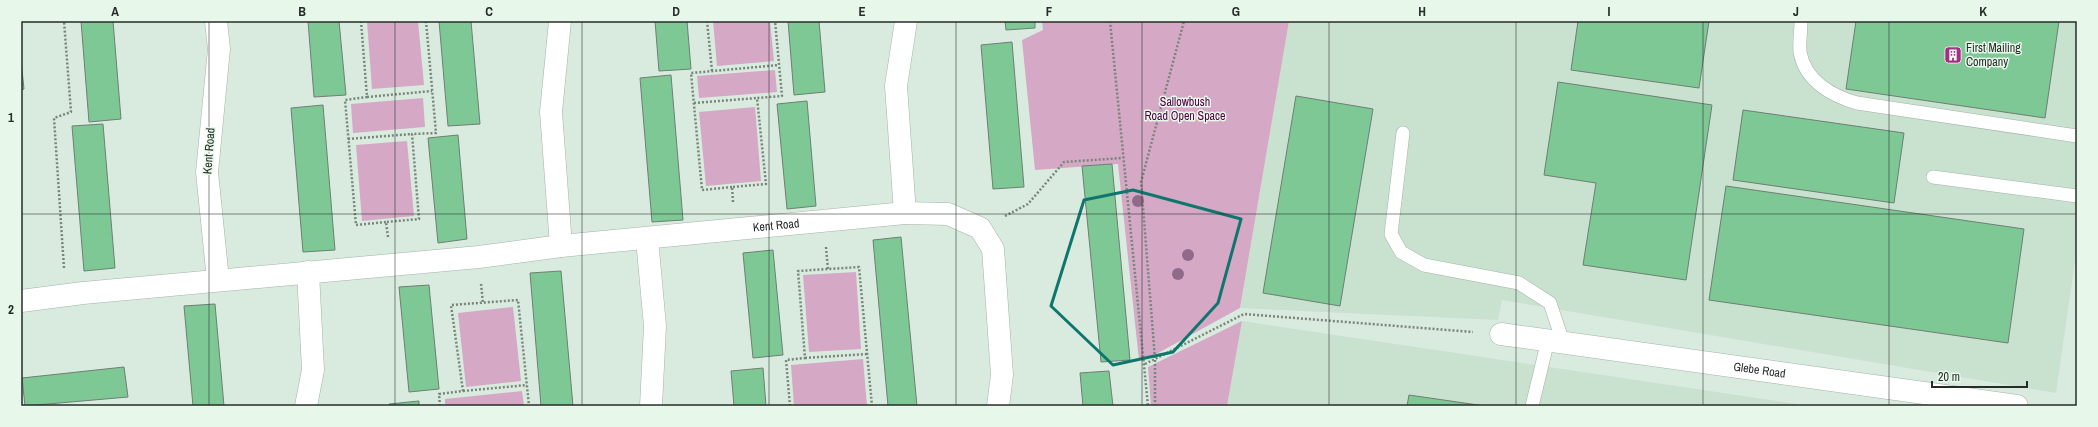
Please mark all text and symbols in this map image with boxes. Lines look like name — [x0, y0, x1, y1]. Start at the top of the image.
text: A — [111, 3, 119, 20]
text: B — [298, 3, 306, 20]
text: C — [485, 3, 493, 20]
text: D — [672, 3, 680, 20]
text: E — [858, 3, 866, 20]
text: F — [1046, 3, 1053, 20]
text: G — [1232, 3, 1240, 20]
text: H — [1418, 3, 1426, 20]
text: I — [1608, 3, 1611, 20]
text: J — [1793, 3, 1799, 20]
text: K — [1979, 3, 1987, 20]
place label: First Mailing Company — [1966, 40, 2021, 70]
building icon: First Mailing Company — [1943, 45, 1963, 65]
park label: Sallowbush Road Open Space — [1145, 94, 1225, 124]
text: 1 — [8, 109, 14, 126]
street label: Kent Road — [199, 127, 219, 175]
street label: Kent Road — [752, 215, 800, 236]
text: 2 — [8, 301, 14, 318]
street label: Glebe Road — [1732, 359, 1787, 382]
scale bar — [1932, 363, 2027, 389]
text: 20 m — [1938, 369, 1960, 385]

